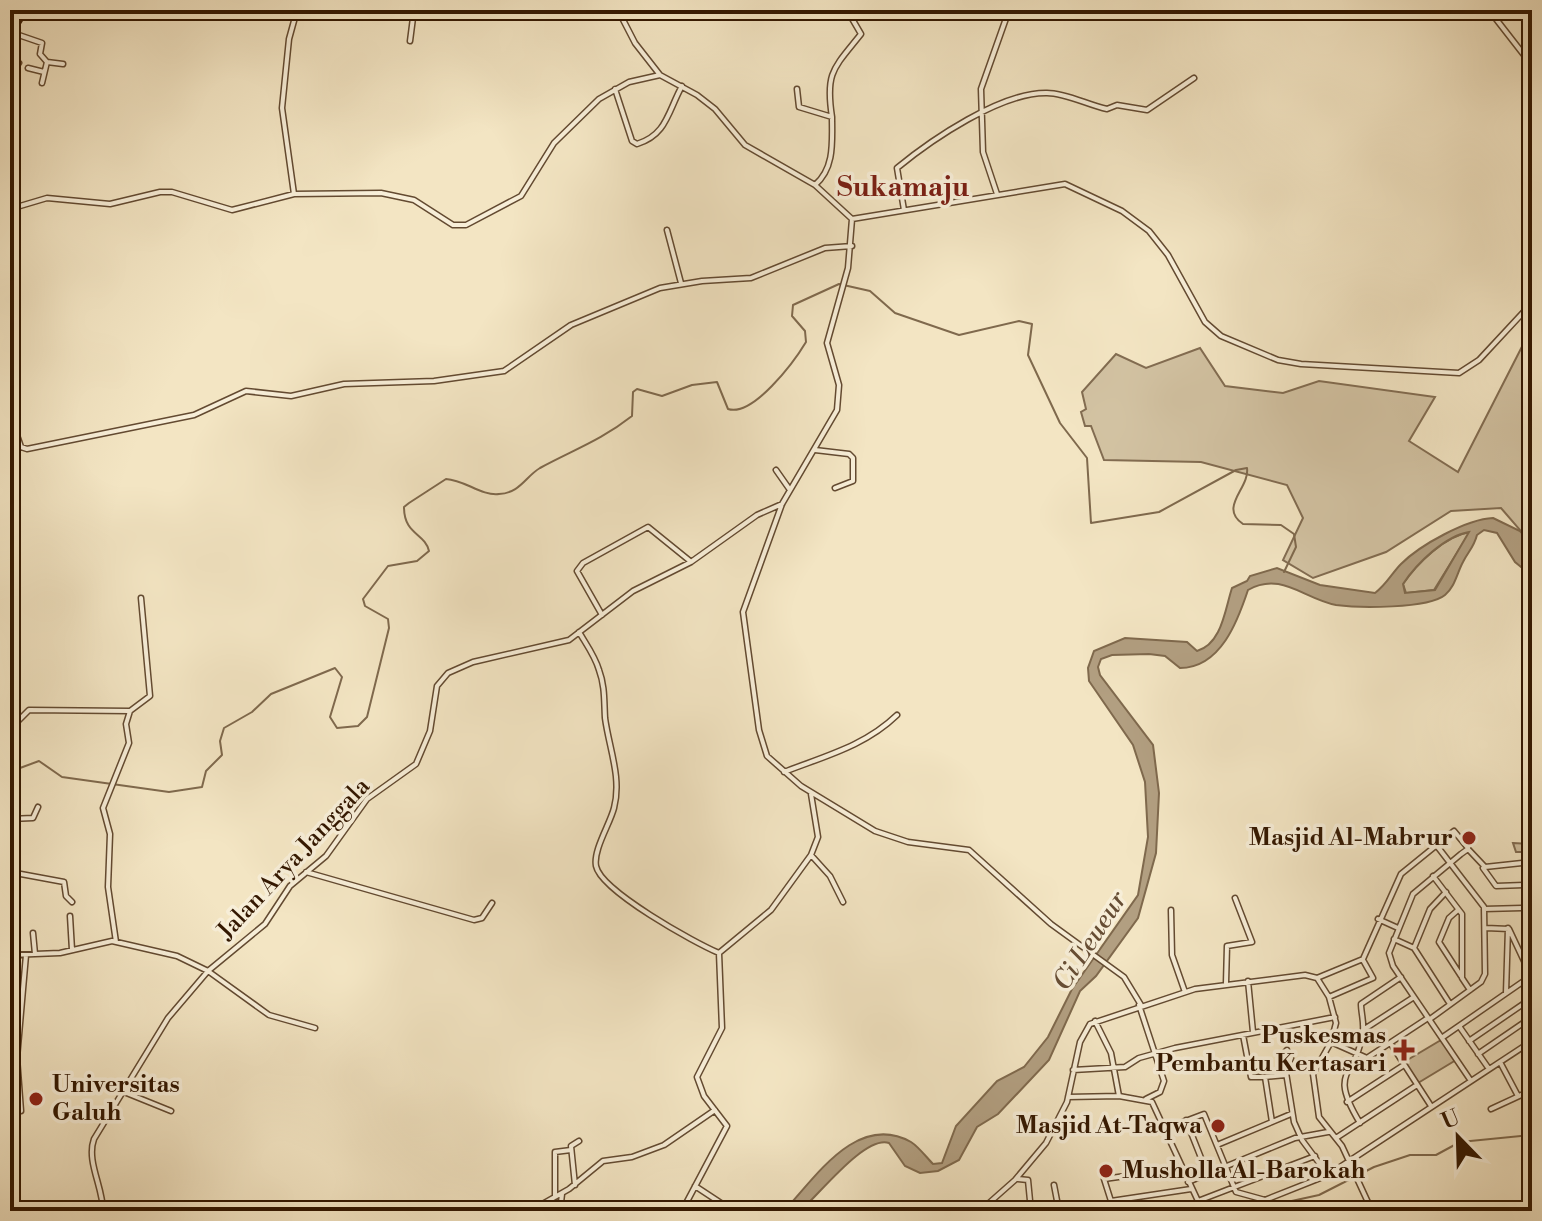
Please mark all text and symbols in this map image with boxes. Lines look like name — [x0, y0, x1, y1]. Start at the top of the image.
district label: Sukamaju — [837, 170, 969, 205]
street label: Jalan Arya Janggala — [211, 771, 377, 947]
place label: Masjid Al-Mabrur — [1249, 823, 1453, 853]
marker: Masjid Al-Mabrur — [1460, 829, 1478, 847]
water label: Ci Leueur — [1046, 885, 1134, 997]
place label: Puskesmas Pembantu Kertasari — [1156, 1021, 1386, 1079]
marker: Puskesmas Pembantu Kertasari — [1393, 1039, 1415, 1061]
place label: Universitas Galuh — [52, 1070, 180, 1128]
marker: Universitas Galuh — [27, 1090, 45, 1108]
north arrow — [1418, 1097, 1498, 1177]
text: U — [1438, 1104, 1464, 1136]
place label: Masjid At-Taqwa — [1016, 1111, 1203, 1141]
marker: Masjid At-Taqwa — [1209, 1117, 1227, 1135]
place label: Musholla Al-Barokah — [1122, 1156, 1366, 1186]
marker: Musholla Al-Barokah — [1097, 1162, 1115, 1180]

